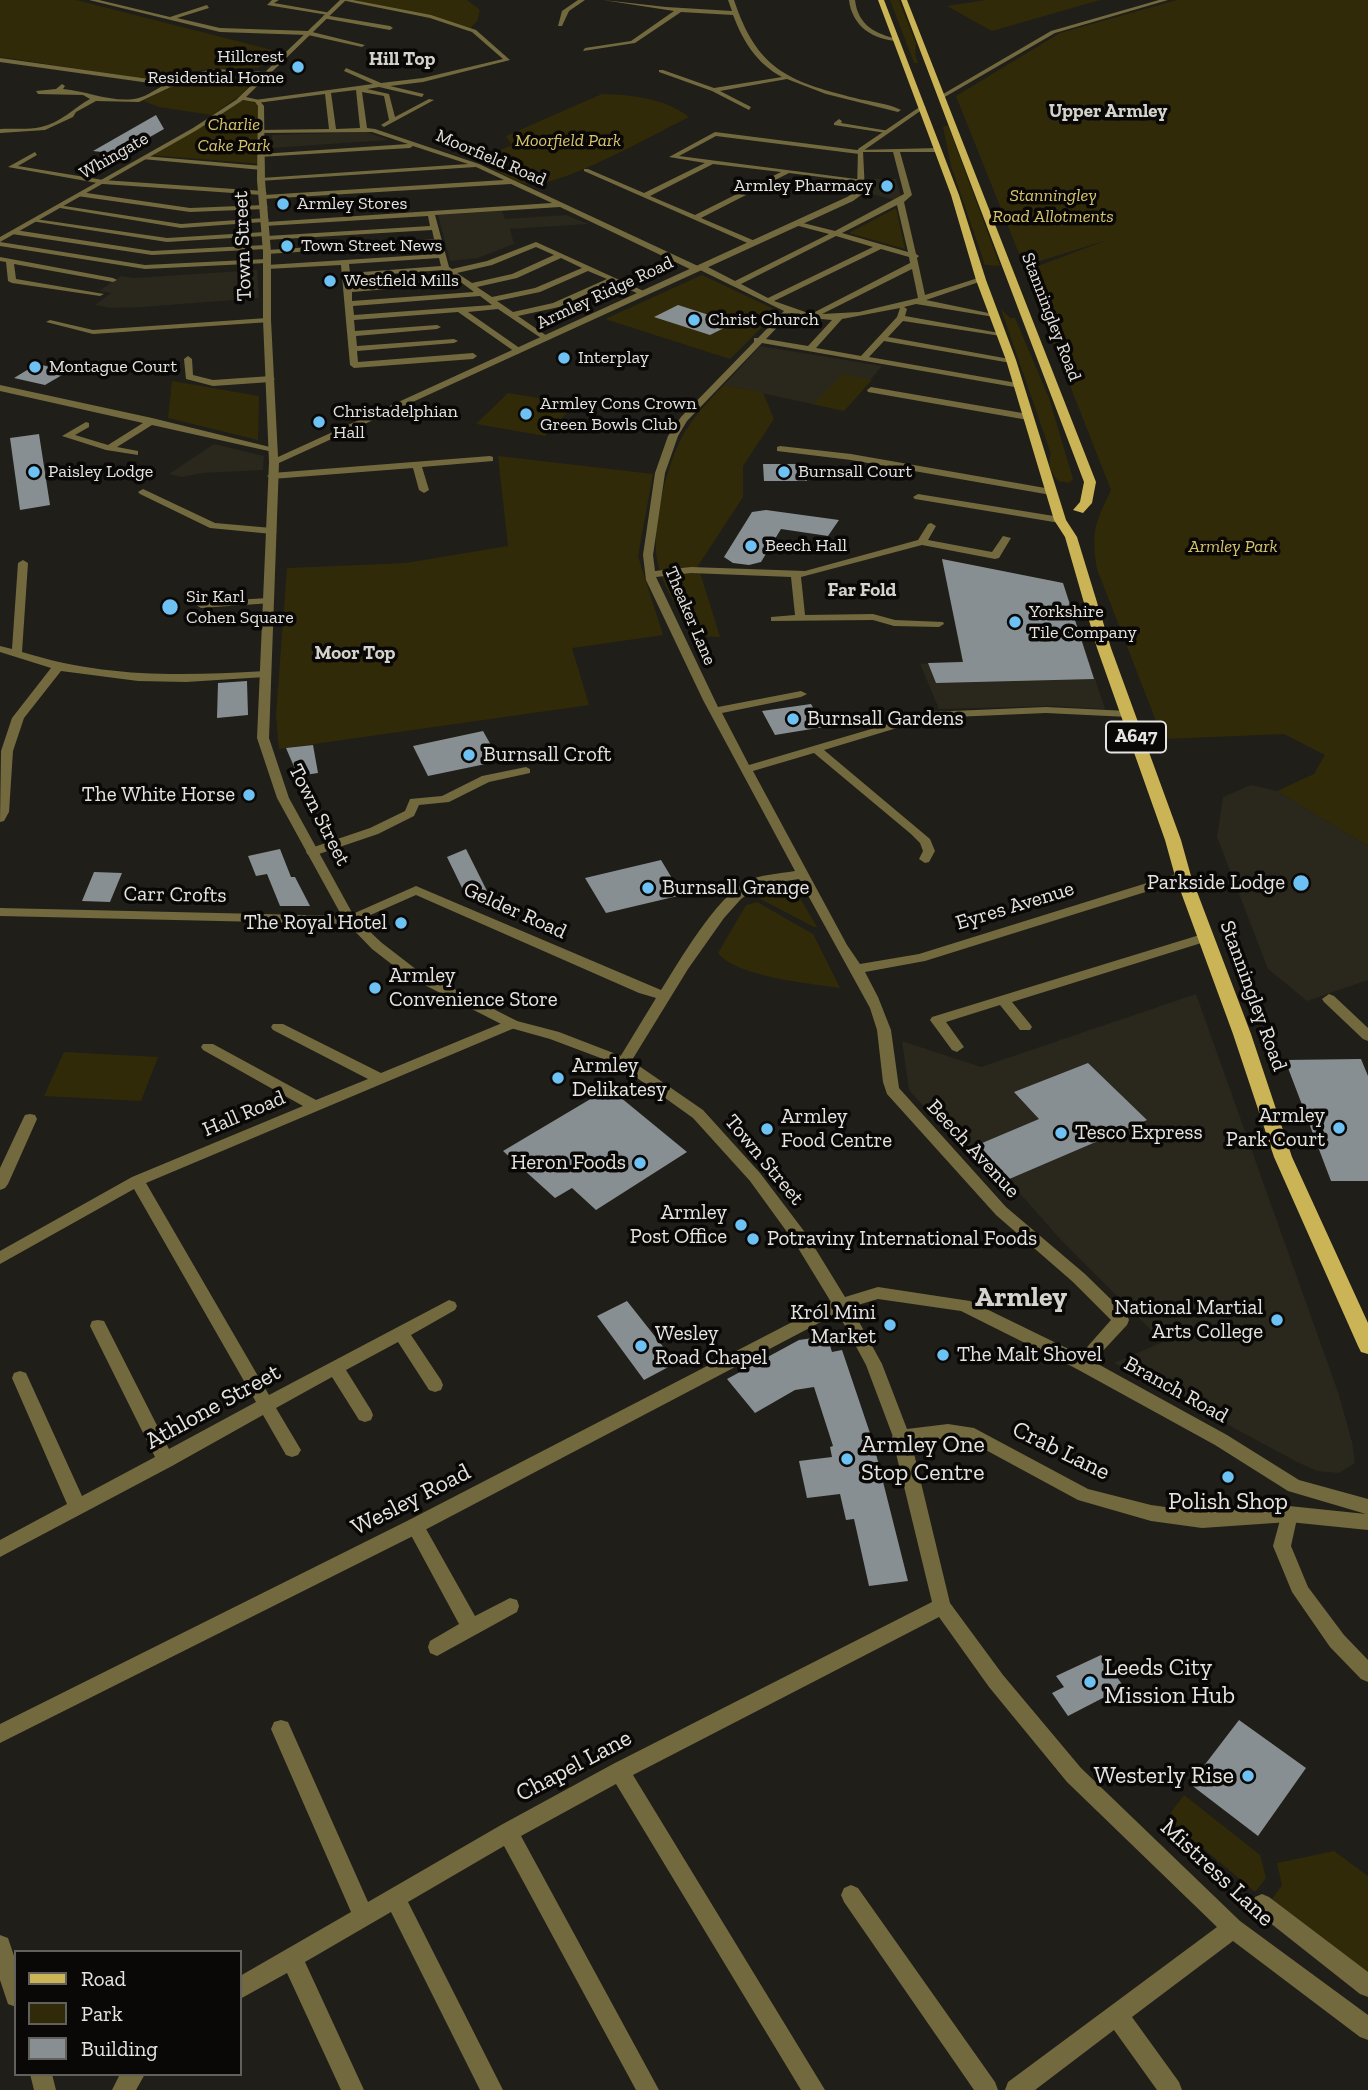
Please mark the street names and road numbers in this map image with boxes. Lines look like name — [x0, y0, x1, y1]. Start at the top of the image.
street label: Moorfield Road — [433, 125, 549, 191]
street label: Whingate — [76, 128, 152, 184]
street label: Town Street — [228, 190, 258, 302]
street label: Stanningley Road — [1017, 250, 1085, 384]
street label: Armley Ridge Road — [533, 252, 677, 334]
street label: Theaker Lane — [660, 564, 720, 668]
road number: A647 — [1106, 722, 1166, 752]
street label: Town Street — [283, 760, 355, 870]
street label: Eyres Avenue — [953, 876, 1077, 936]
street label: Gelder Road — [460, 877, 570, 945]
street label: Carr Crofts — [123, 882, 227, 908]
street label: Stanningley Road — [1214, 917, 1292, 1075]
street label: Hall Road — [199, 1085, 289, 1143]
street label: Beech Avenue — [921, 1095, 1025, 1203]
street label: Town Street — [719, 1110, 809, 1210]
street label: Branch Road — [1120, 1351, 1232, 1429]
street label: Athlone Street — [140, 1358, 286, 1456]
street label: Crab Lane — [1007, 1415, 1115, 1487]
street label: Wesley Road — [347, 1458, 475, 1542]
street label: Chapel Lane — [511, 1724, 637, 1808]
street label: Mistress Lane — [1154, 1813, 1280, 1933]

